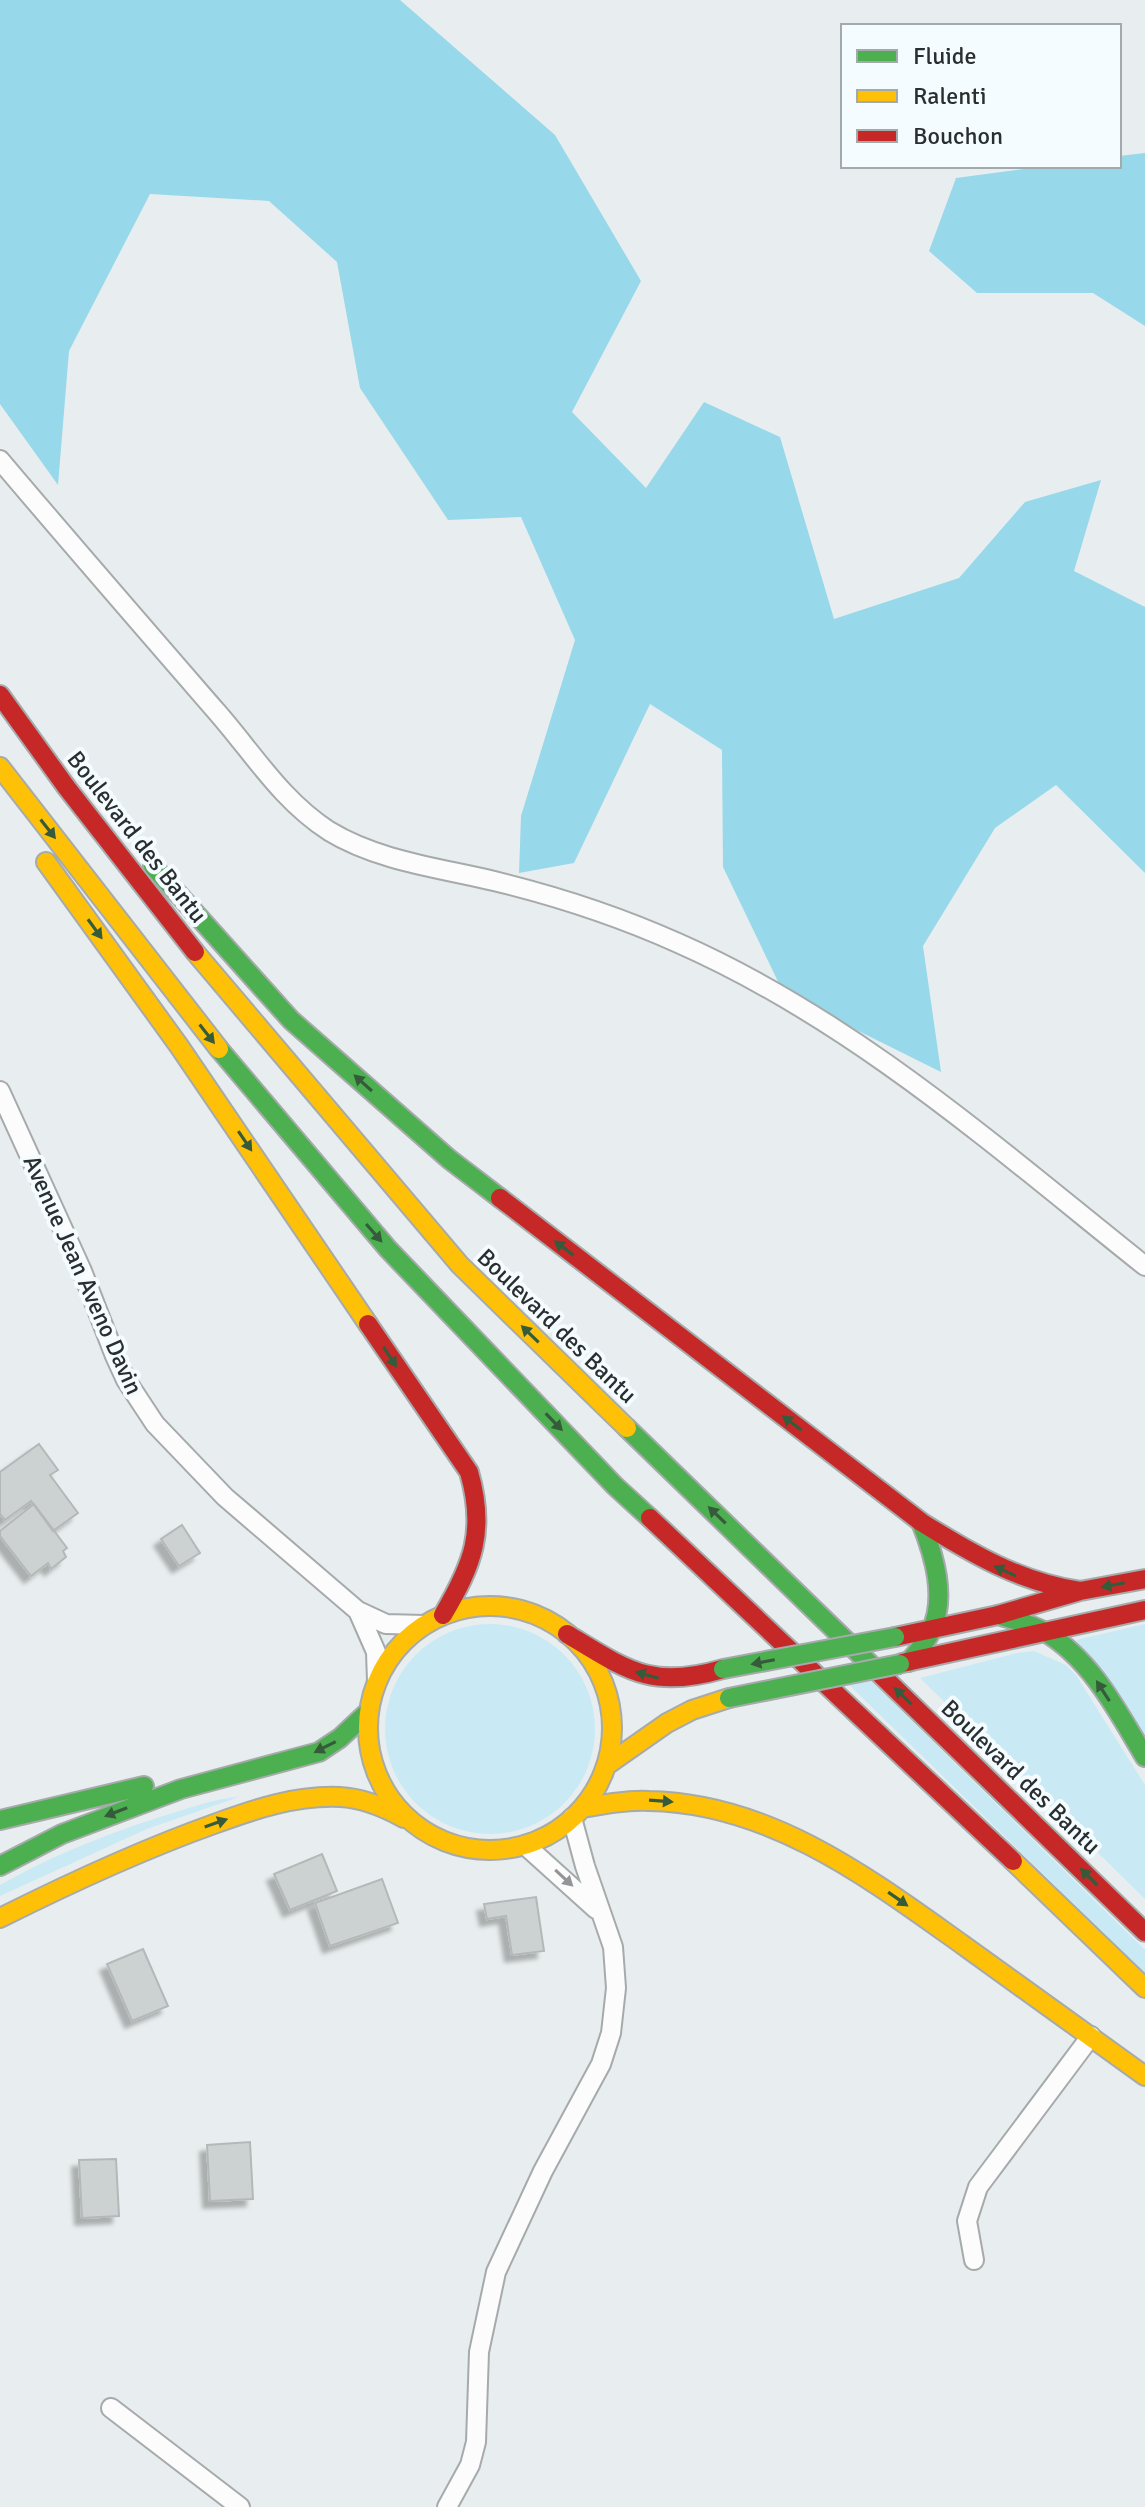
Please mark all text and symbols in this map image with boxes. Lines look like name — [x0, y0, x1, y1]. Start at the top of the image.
legend — [841, 24, 1121, 168]
text: Fluide — [913, 41, 977, 71]
text: Ralenti — [913, 81, 986, 111]
text: Bouchon — [913, 121, 1003, 151]
street label: Boulevard des Bantu — [60, 745, 214, 929]
one-way arrow — [39, 819, 55, 839]
one-way arrow — [87, 918, 102, 939]
one-way arrow — [198, 1024, 214, 1045]
one-way arrow — [353, 1075, 372, 1093]
one-way arrow — [237, 1131, 252, 1152]
street label: Avenue Jean Aveno Davin — [17, 1151, 149, 1399]
one-way arrow — [365, 1223, 383, 1243]
one-way arrow — [554, 1241, 574, 1257]
street label: Boulevard des Bantu — [471, 1242, 643, 1410]
one-way arrow — [521, 1325, 540, 1344]
one-way arrow — [382, 1346, 397, 1367]
one-way arrow — [544, 1412, 562, 1431]
one-way arrow — [782, 1416, 802, 1432]
one-way arrow — [708, 1506, 727, 1525]
one-way arrow — [994, 1564, 1017, 1578]
one-way arrow — [1100, 1579, 1125, 1592]
one-way arrow — [751, 1656, 776, 1668]
one-way arrow — [634, 1668, 659, 1680]
one-way arrow — [1096, 1680, 1111, 1701]
one-way arrow — [894, 1687, 913, 1706]
street label: Boulevard des Bantu — [935, 1693, 1107, 1861]
one-way arrow — [313, 1740, 336, 1754]
one-way arrow — [649, 1795, 674, 1808]
one-way arrow — [104, 1806, 128, 1819]
one-way arrow — [205, 1816, 229, 1828]
one-way arrow — [1080, 1868, 1099, 1887]
one-way arrow — [554, 1869, 573, 1887]
one-way arrow — [888, 1891, 909, 1906]

